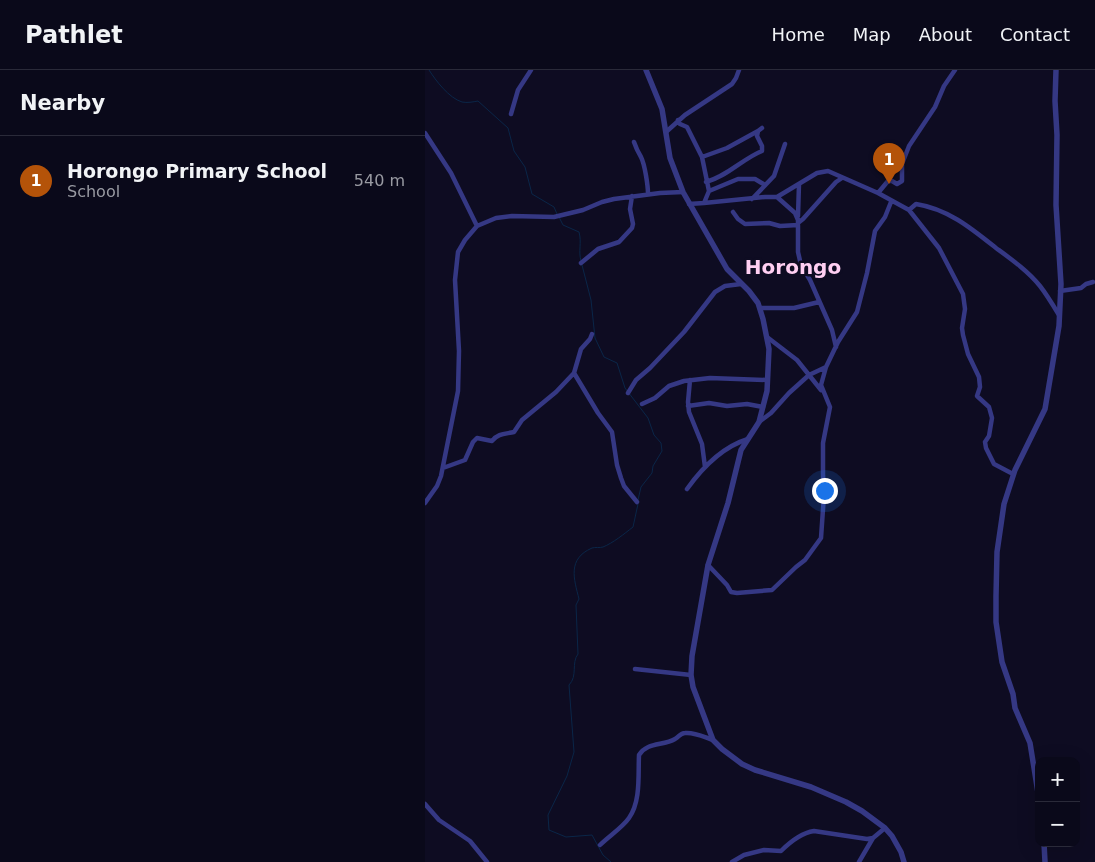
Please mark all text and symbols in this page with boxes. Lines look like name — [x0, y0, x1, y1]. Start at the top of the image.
text: Pathlet — [25, 21, 123, 49]
text: Home — [772, 24, 825, 45]
text: Map — [853, 24, 891, 45]
text: About — [919, 24, 972, 45]
text: Contact — [1000, 24, 1070, 45]
text: Nearby — [20, 91, 105, 115]
pin: 1 — [873, 143, 905, 184]
text: Horongo Primary School — [67, 160, 327, 182]
text: 1 — [30, 171, 42, 190]
text: 540 m — [354, 171, 405, 190]
text: School — [67, 182, 120, 201]
district label: Horongo — [745, 255, 841, 279]
your location — [812, 478, 838, 504]
map controls — [1035, 757, 1080, 847]
button: + — [1035, 757, 1080, 802]
button: − — [1035, 802, 1080, 847]

